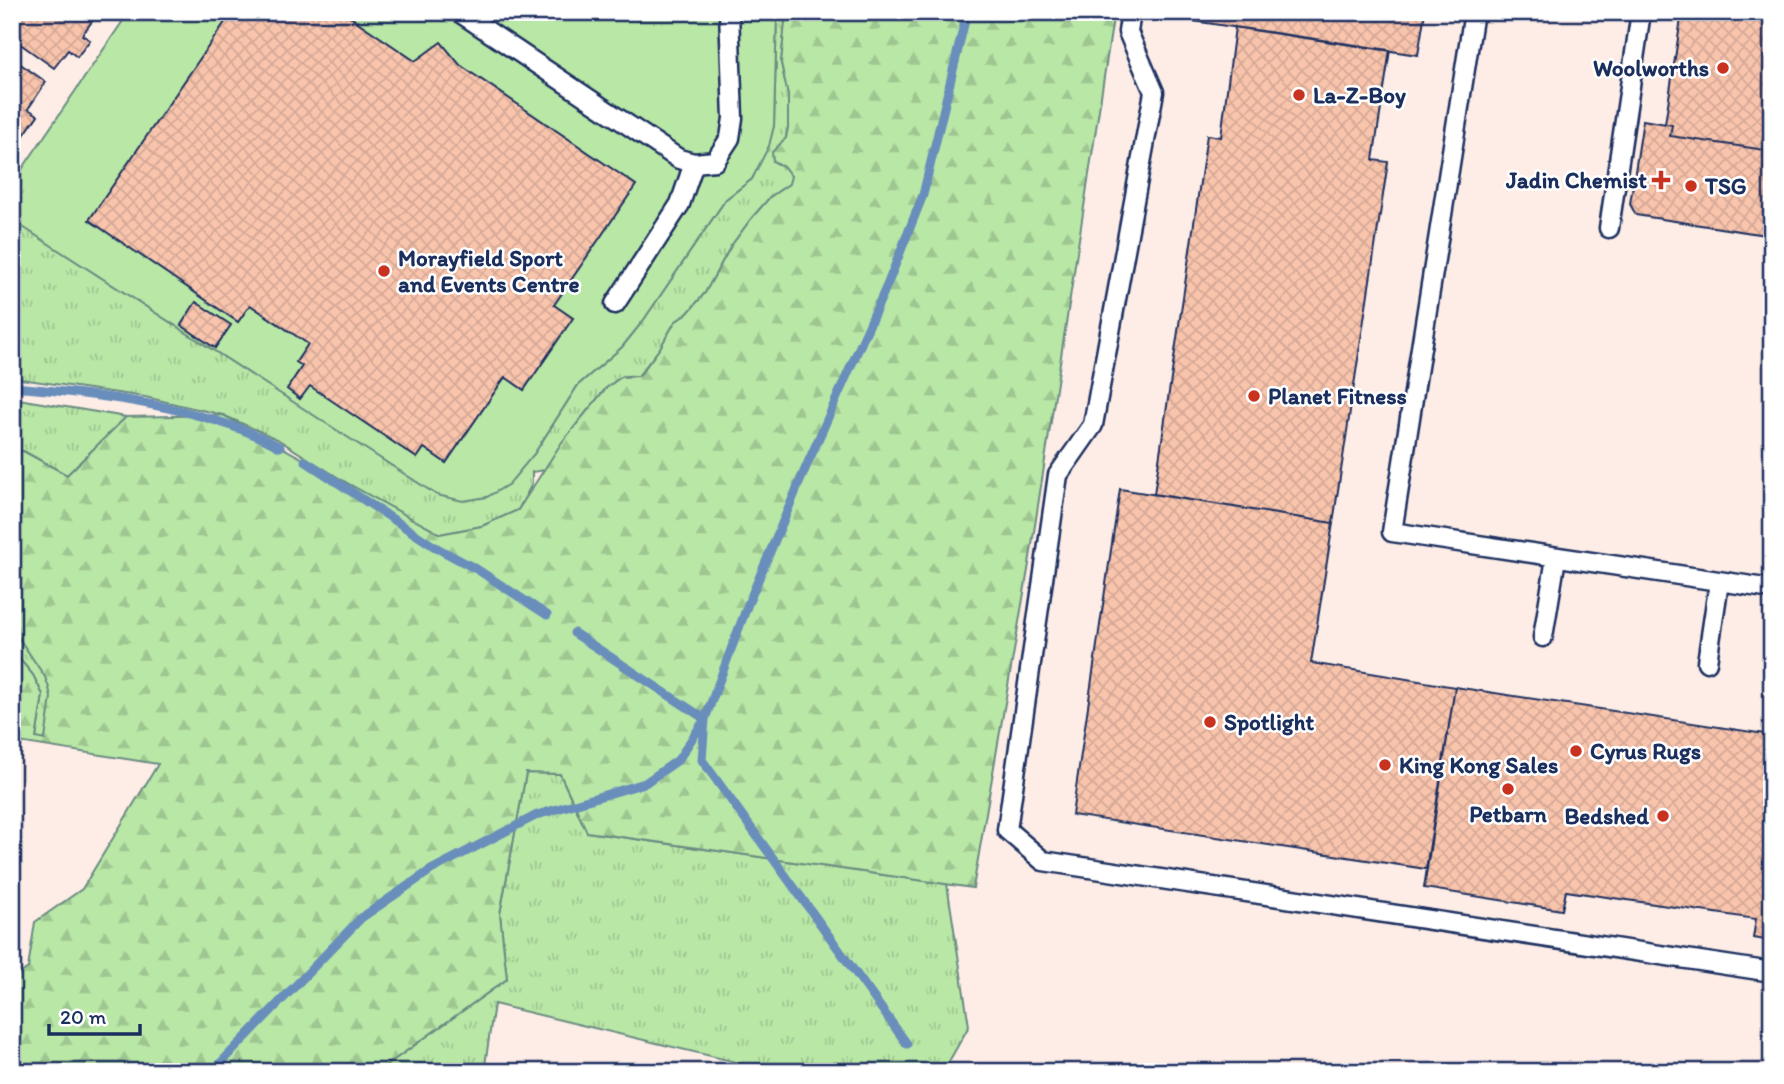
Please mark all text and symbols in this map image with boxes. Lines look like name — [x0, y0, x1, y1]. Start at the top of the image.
place label: Woolworths — [1593, 54, 1709, 82]
marker: Woolworths — [1715, 60, 1731, 76]
place label: La-Z-Boy — [1313, 81, 1406, 109]
marker: La-Z-Boy — [1291, 87, 1307, 103]
place label: Jadin Chemist — [1505, 166, 1647, 194]
marker: Jadin Chemist — [1653, 172, 1669, 188]
place label: TSG — [1704, 172, 1747, 200]
marker: TSG — [1683, 178, 1699, 194]
place label: Morayfield Sport and Events Centre — [398, 244, 579, 298]
marker: Morayfield Sport and Events Centre — [376, 263, 392, 279]
place label: Planet Fitness — [1268, 382, 1407, 410]
marker: Planet Fitness — [1246, 388, 1262, 404]
place label: Spotlight — [1224, 708, 1314, 736]
marker: Spotlight — [1202, 714, 1218, 730]
place label: Cyrus Rugs — [1590, 737, 1701, 765]
marker: Cyrus Rugs — [1568, 743, 1584, 759]
place label: King Kong Sales — [1399, 751, 1558, 779]
marker: King Kong Sales — [1377, 757, 1393, 773]
marker: Petbarn — [1500, 781, 1516, 797]
place label: Petbarn — [1469, 800, 1548, 828]
place label: Bedshed — [1564, 802, 1649, 830]
marker: Bedshed — [1655, 808, 1671, 824]
scale bar — [49, 993, 140, 1037]
text: 20 m — [60, 1004, 107, 1029]

